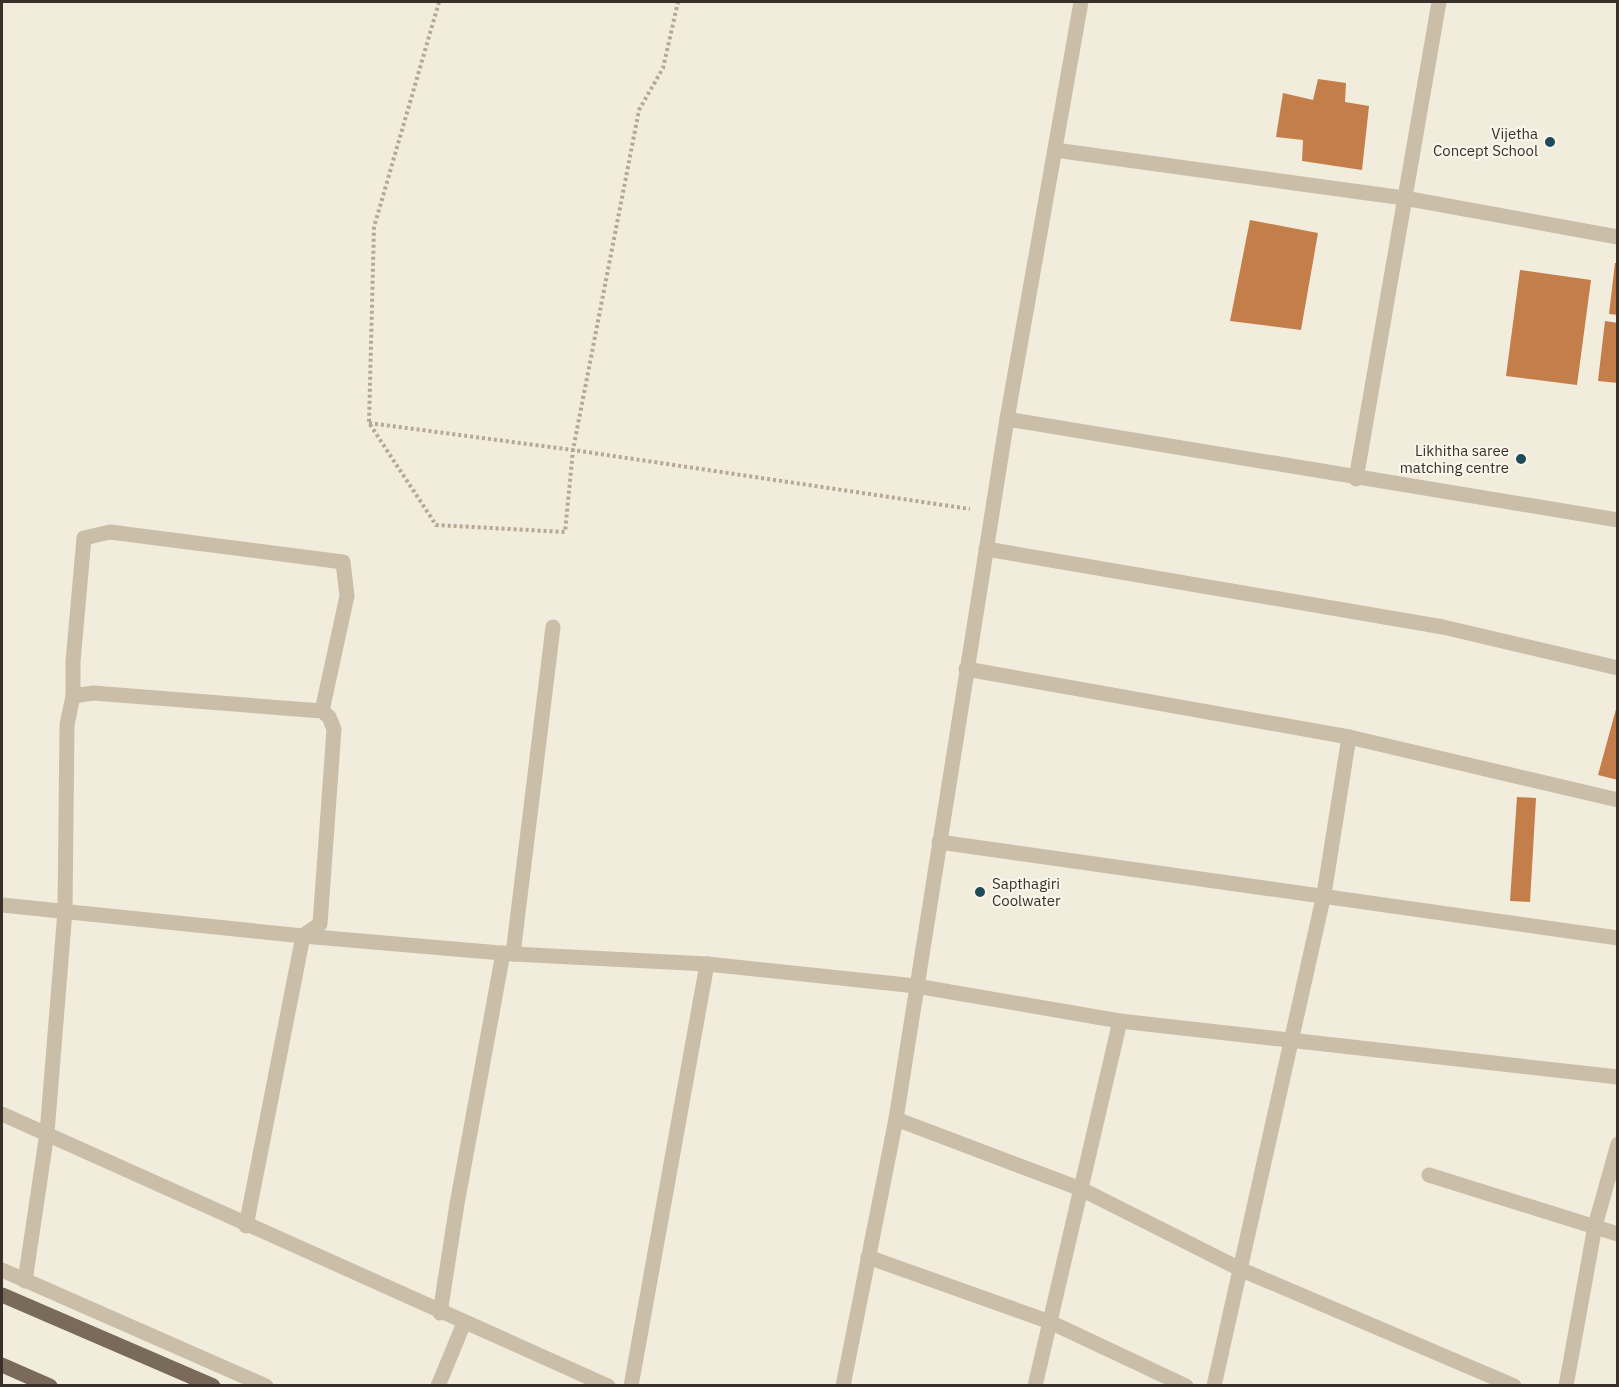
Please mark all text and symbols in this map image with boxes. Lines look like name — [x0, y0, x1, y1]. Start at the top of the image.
place label: Vijetha Concept School — [1433, 124, 1538, 160]
marker: Vijetha Concept School — [1543, 135, 1557, 149]
place label: Likhitha saree matching centre — [1400, 441, 1509, 477]
marker: Likhitha saree matching centre — [1514, 452, 1528, 466]
place label: Sapthagiri Coolwater — [992, 874, 1061, 910]
marker: Sapthagiri Coolwater — [973, 885, 987, 899]

